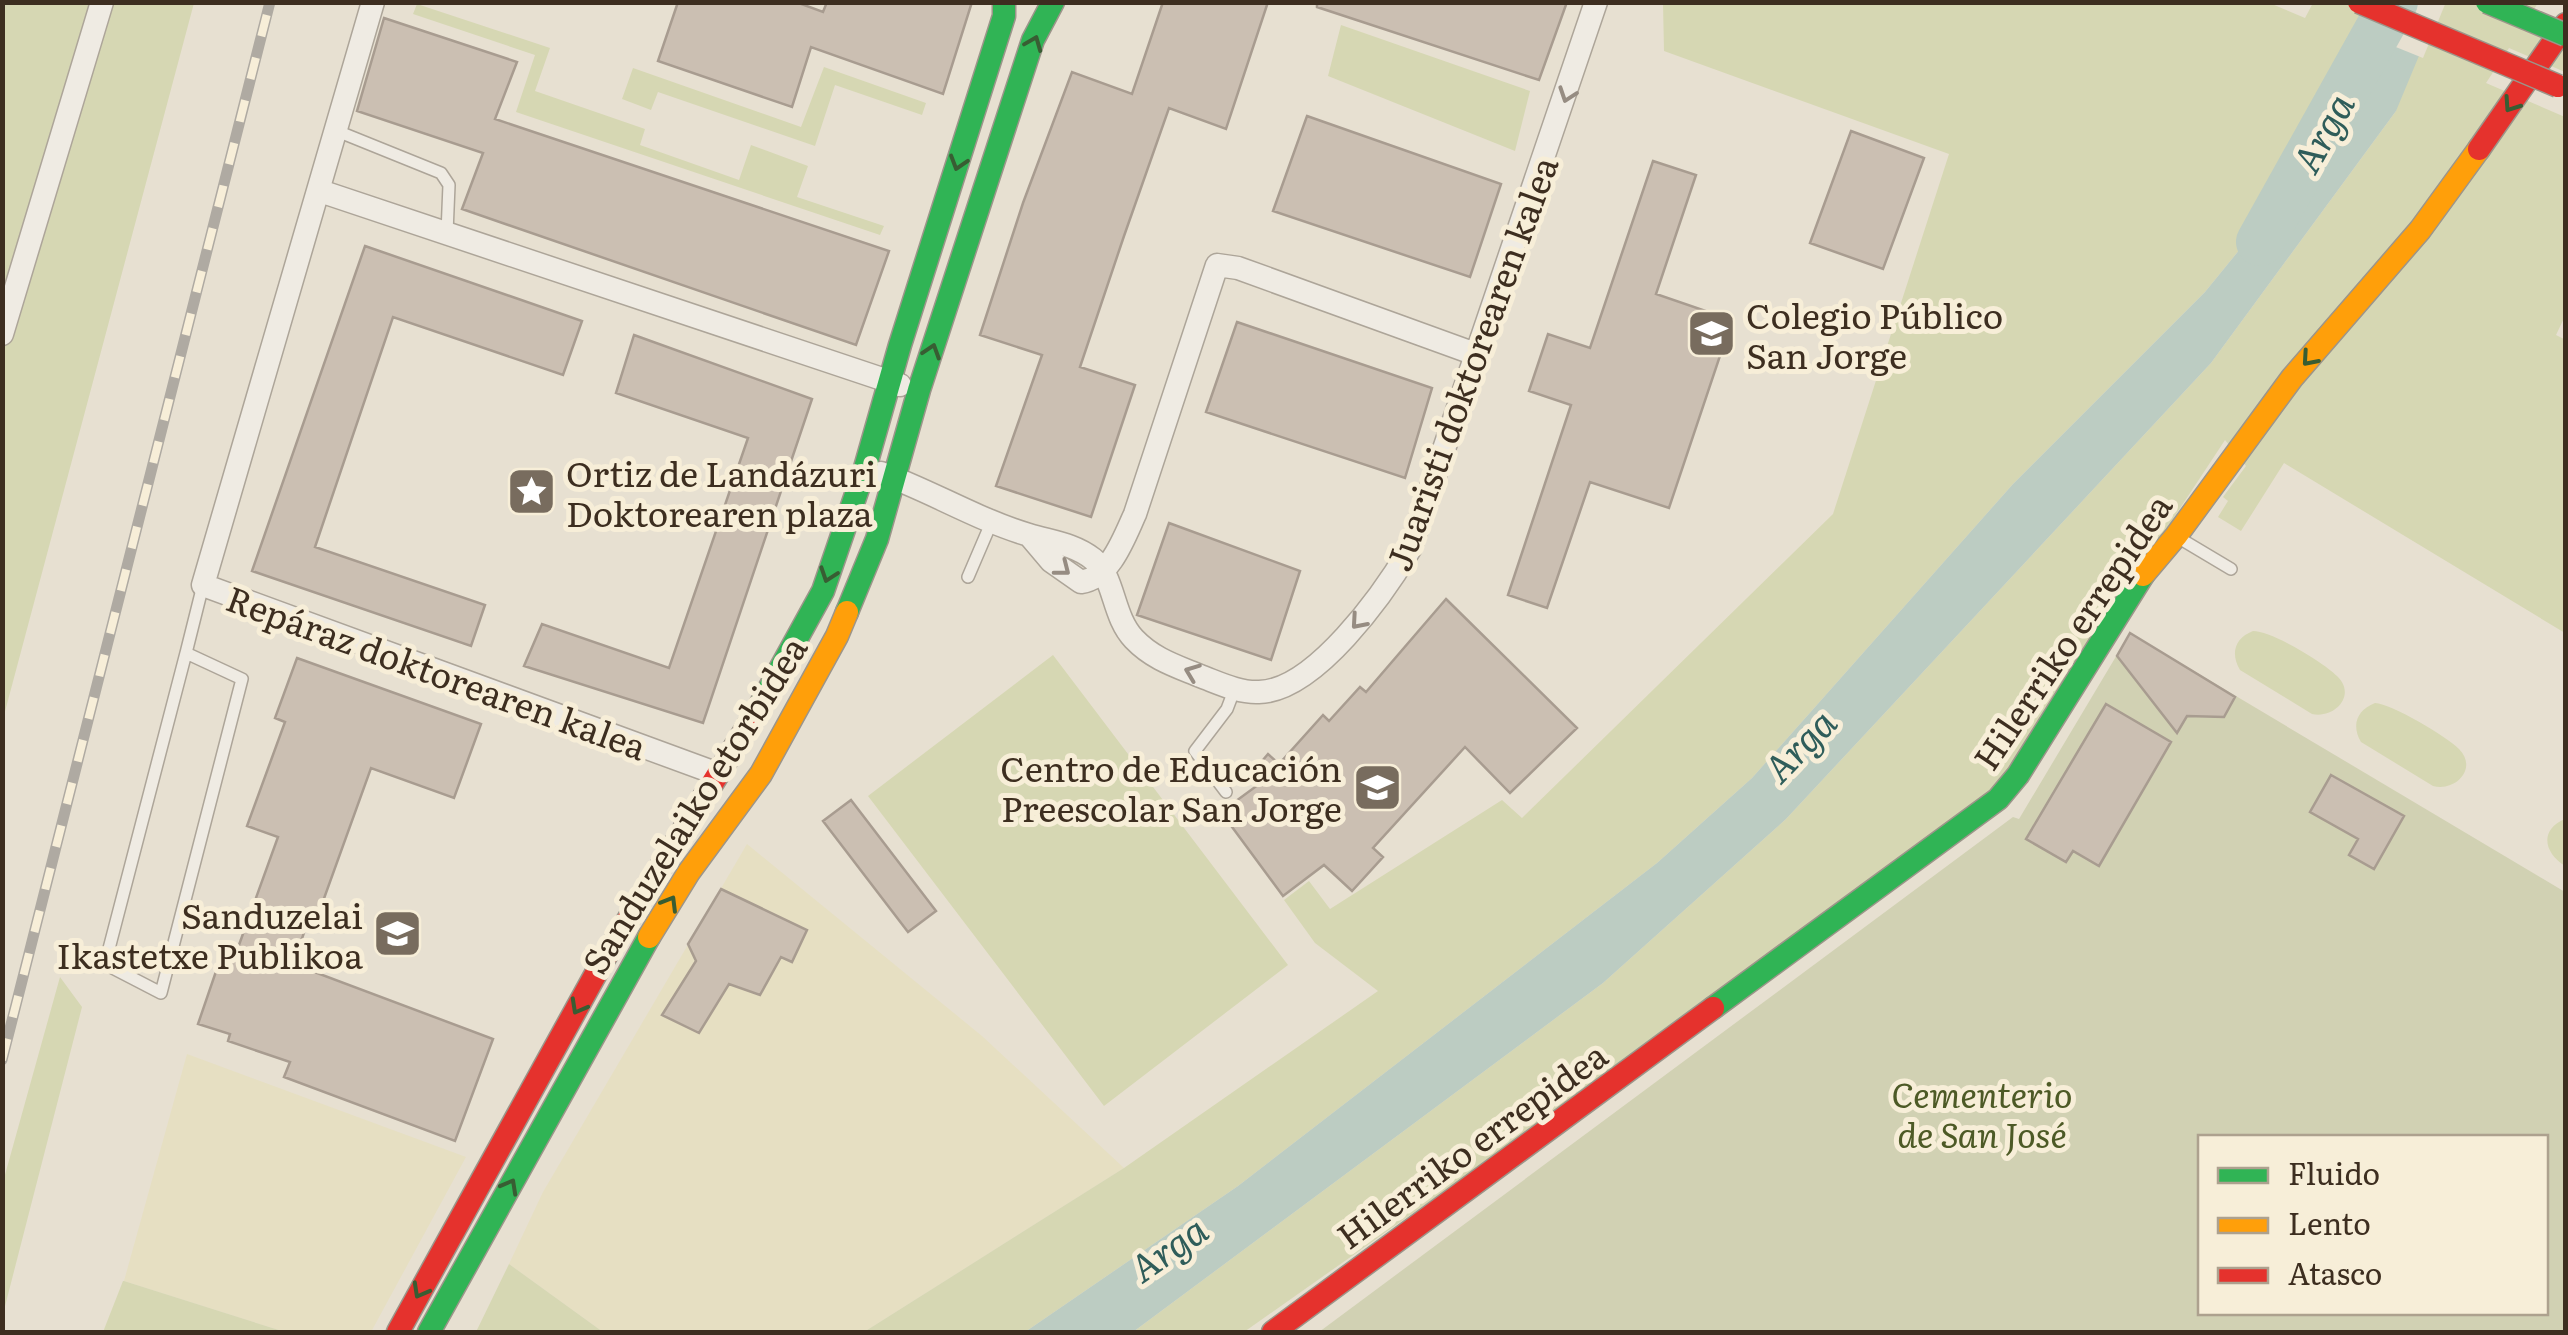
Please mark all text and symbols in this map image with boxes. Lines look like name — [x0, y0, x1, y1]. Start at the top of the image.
one-way arrow — [1022, 35, 1042, 52]
water label: Arga — [2276, 81, 2366, 182]
one-way arrow — [1558, 86, 1578, 103]
one-way arrow — [2505, 95, 2524, 113]
street label: Juaristi doktorearen kalea — [1371, 148, 1569, 578]
one-way arrow — [949, 154, 969, 171]
place label: Colegio Público San Jorge — [1746, 288, 2003, 380]
school or university icon: Colegio Público San Jorge — [1685, 308, 1737, 360]
one-way arrow — [921, 344, 941, 361]
one-way arrow — [2302, 347, 2320, 366]
place label: Ortiz de Landázuri Doktorearen plaza — [566, 446, 877, 538]
place icon: Ortiz de Landázuri Doktorearen plaza — [505, 466, 557, 518]
street label: Hilerriko errepidea — [1959, 482, 2183, 780]
one-way arrow — [1052, 558, 1070, 575]
one-way arrow — [819, 565, 840, 582]
street label: Repáraz doktorearen kalea — [220, 571, 654, 771]
one-way arrow — [1351, 610, 1369, 629]
street label: Sanduzelaiko etorbidea — [568, 625, 818, 983]
one-way arrow — [1184, 664, 1201, 684]
water label: Arga — [1748, 694, 1848, 794]
place label: Centro de Educación Preescolar San Jorge — [1000, 741, 1342, 833]
school or university icon: Centro de Educación Preescolar San Jorge — [1351, 761, 1403, 813]
place label: Sanduzelai Ikastetxe Publikoa — [57, 888, 363, 980]
one-way arrow — [658, 896, 677, 914]
school or university icon: Sanduzelai Ikastetxe Publikoa — [372, 908, 424, 960]
one-way arrow — [570, 996, 590, 1014]
street label: Hilerriko errepidea — [1325, 1028, 1617, 1260]
park label: Cementerio de San José — [1891, 1067, 2073, 1159]
legend — [2198, 1135, 2548, 1315]
text: Fluido — [2288, 1150, 2380, 1194]
one-way arrow — [497, 1179, 517, 1197]
water label: Arga — [1116, 1199, 1218, 1294]
text: Lento — [2288, 1200, 2371, 1244]
text: Atasco — [2288, 1250, 2382, 1294]
one-way arrow — [413, 1281, 433, 1299]

